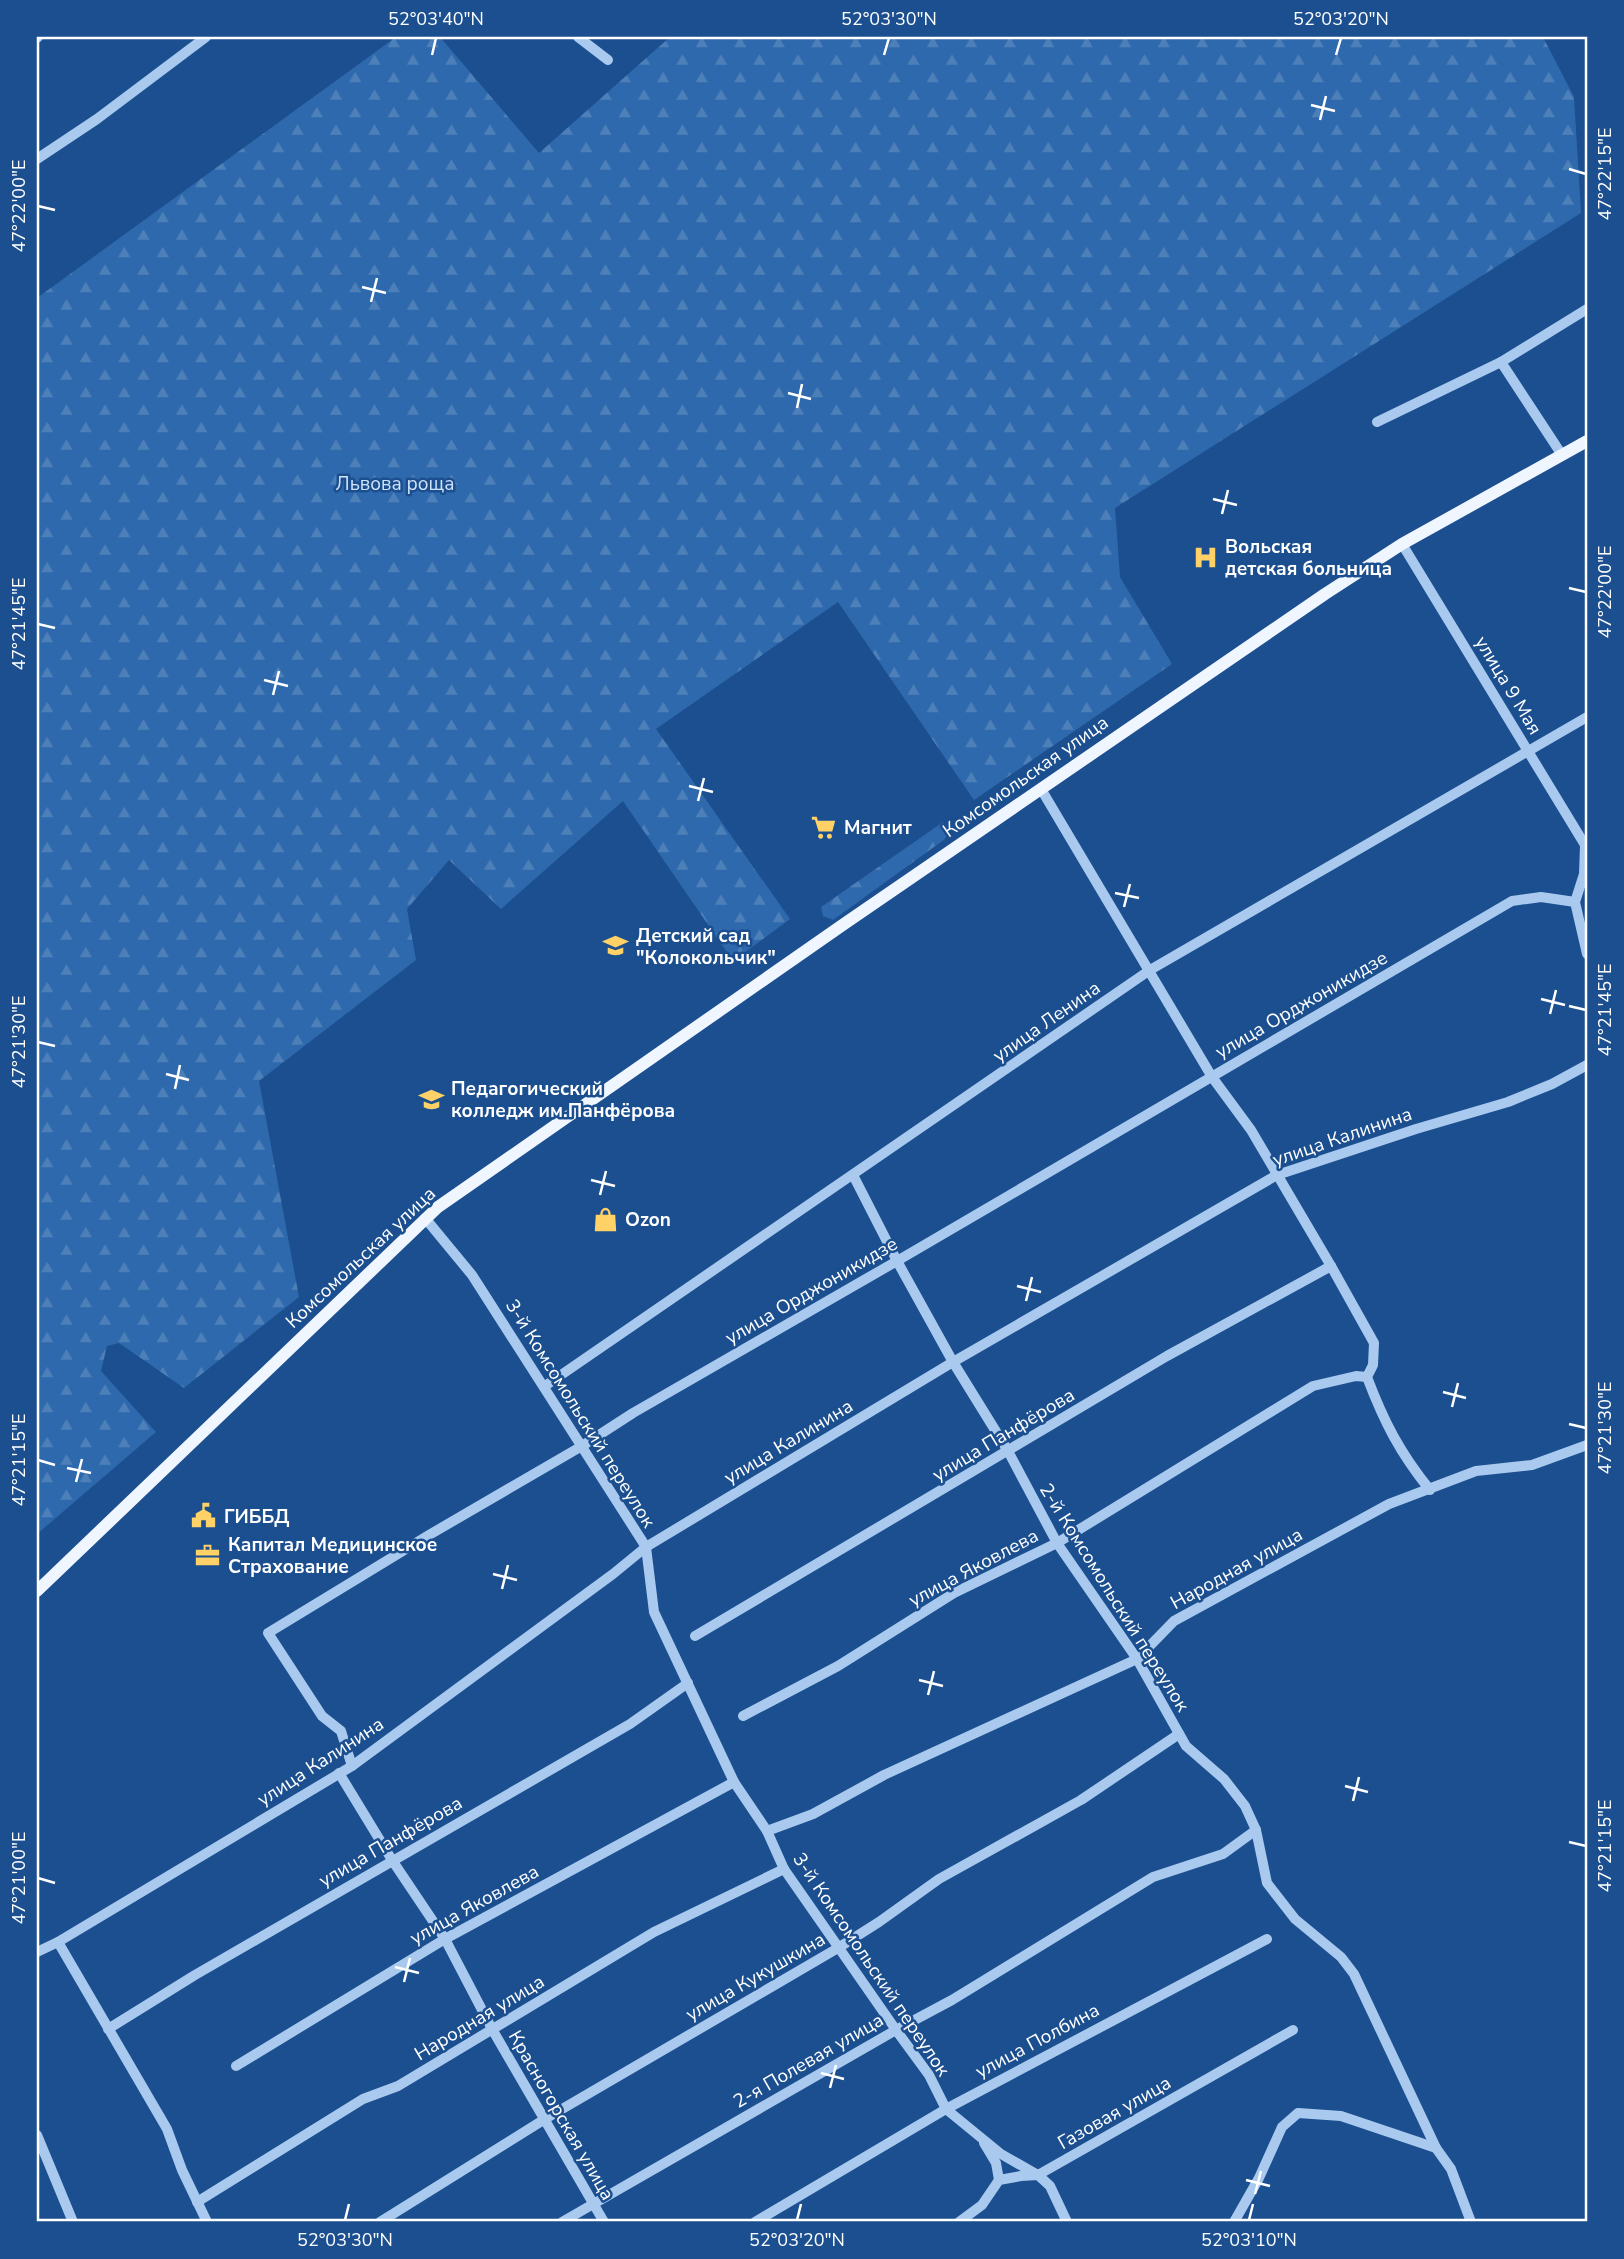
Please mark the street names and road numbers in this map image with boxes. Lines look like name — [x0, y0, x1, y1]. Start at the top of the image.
street label: улица 9 Мая — [1468, 631, 1548, 740]
street label: Комсомольская улица — [938, 710, 1114, 844]
street label: улица Орджоникидзе — [1211, 945, 1392, 1065]
street label: улица Ленина — [988, 975, 1106, 1069]
street label: улица Калинина — [1269, 1101, 1416, 1173]
street label: Комсомольская улица — [280, 1181, 441, 1334]
street label: улица Орджоникидзе — [721, 1231, 902, 1351]
street label: 3-й Комсомольский переулок — [499, 1294, 661, 1533]
street label: улица Панфёрова — [928, 1382, 1080, 1488]
street label: улица Калинина — [719, 1393, 858, 1491]
street label: 2-й Комсомольский переулок — [1033, 1478, 1195, 1717]
street label: Народная улица — [1166, 1522, 1307, 1616]
street label: улица Яковлева — [904, 1523, 1043, 1613]
street label: улица Калинина — [252, 1711, 389, 1812]
street label: улица Панфёрова — [314, 1790, 467, 1894]
street label: 3-й Комсомольский переулок — [786, 1848, 956, 2082]
street label: улица Яковлева — [405, 1859, 544, 1951]
street label: улица Кукушкина — [681, 1926, 830, 2027]
street label: Народная улица — [410, 1969, 549, 2067]
street label: улица Полбина — [971, 1997, 1104, 2085]
street label: 2-я Полевая улица — [729, 2007, 888, 2114]
street label: Красногорская улица — [502, 2026, 620, 2205]
street label: Газовая улица — [1053, 2070, 1176, 2156]

